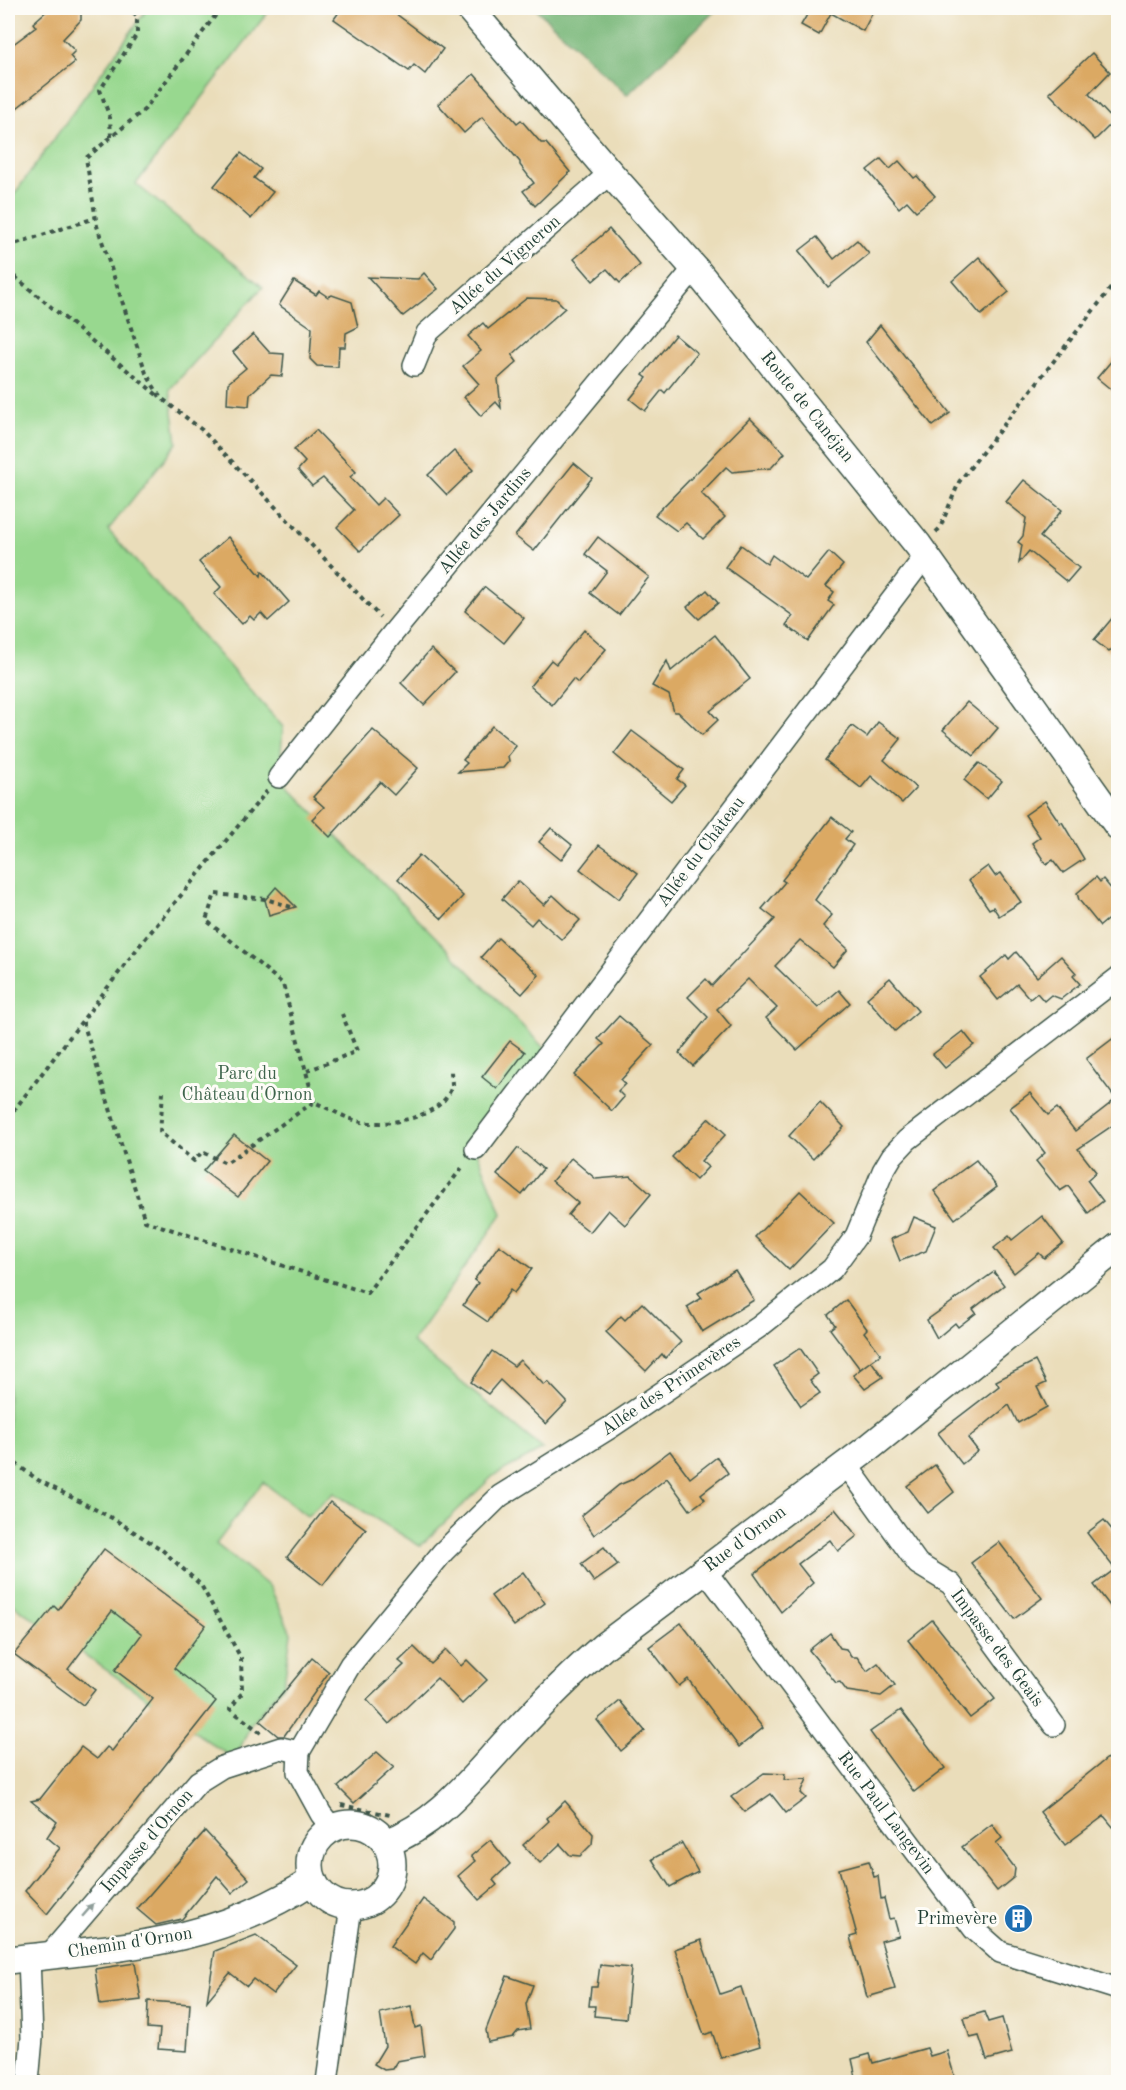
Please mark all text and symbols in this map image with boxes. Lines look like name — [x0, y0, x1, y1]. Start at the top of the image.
street label: Allée du Vigneron — [446, 212, 564, 318]
street label: Route de Canéjan — [757, 348, 857, 466]
street label: Allée des Jardins — [435, 464, 535, 578]
street label: Allée du Château — [654, 793, 748, 911]
park label: Parc du Château d'Ornon — [182, 1065, 313, 1104]
street label: Allée des Primevères — [598, 1333, 744, 1439]
street label: Rue d'Ornon — [700, 1502, 790, 1576]
street label: Impasse des Geais — [947, 1586, 1047, 1710]
street label: Rue Paul Langevin — [834, 1748, 938, 1878]
street label: Impasse d'Ornon — [97, 1786, 197, 1896]
one-way arrow — [81, 1902, 94, 1918]
building icon: Primevère — [1002, 1903, 1034, 1935]
place label: Primevère — [917, 1910, 997, 1928]
street label: Chemin d'Ornon — [66, 1924, 194, 1962]

